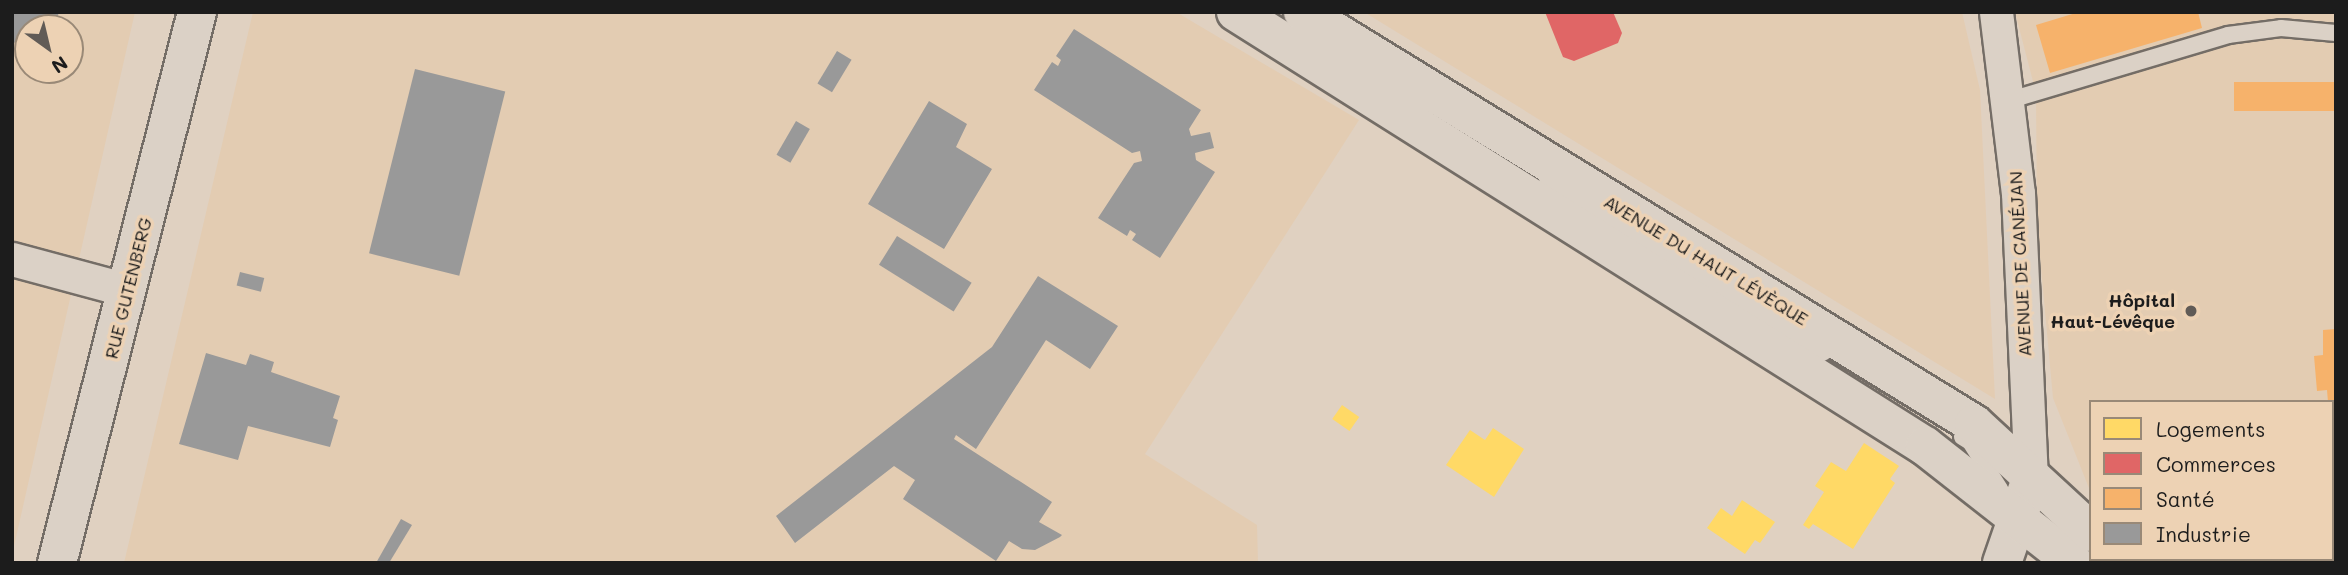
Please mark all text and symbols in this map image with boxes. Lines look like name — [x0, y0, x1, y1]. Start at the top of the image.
north arrow — [14, 14, 84, 84]
text: N — [47, 51, 73, 80]
street label: AVENUE DE CANÉJAN — [2004, 171, 2036, 357]
street label: AVENUE DU HAUT LÉVÈQUE — [1600, 190, 1812, 330]
street label: RUE GUTENBERG — [100, 215, 156, 361]
place label: Hôpital Haut-Lévêque — [2050, 290, 2175, 332]
marker: Hôpital Haut-Lévêque — [2181, 301, 2201, 321]
legend — [2089, 400, 2334, 561]
text: Logements — [2156, 415, 2266, 442]
text: Commerces — [2156, 450, 2276, 477]
text: Santé — [2156, 485, 2215, 512]
text: Industrie — [2156, 520, 2251, 547]

